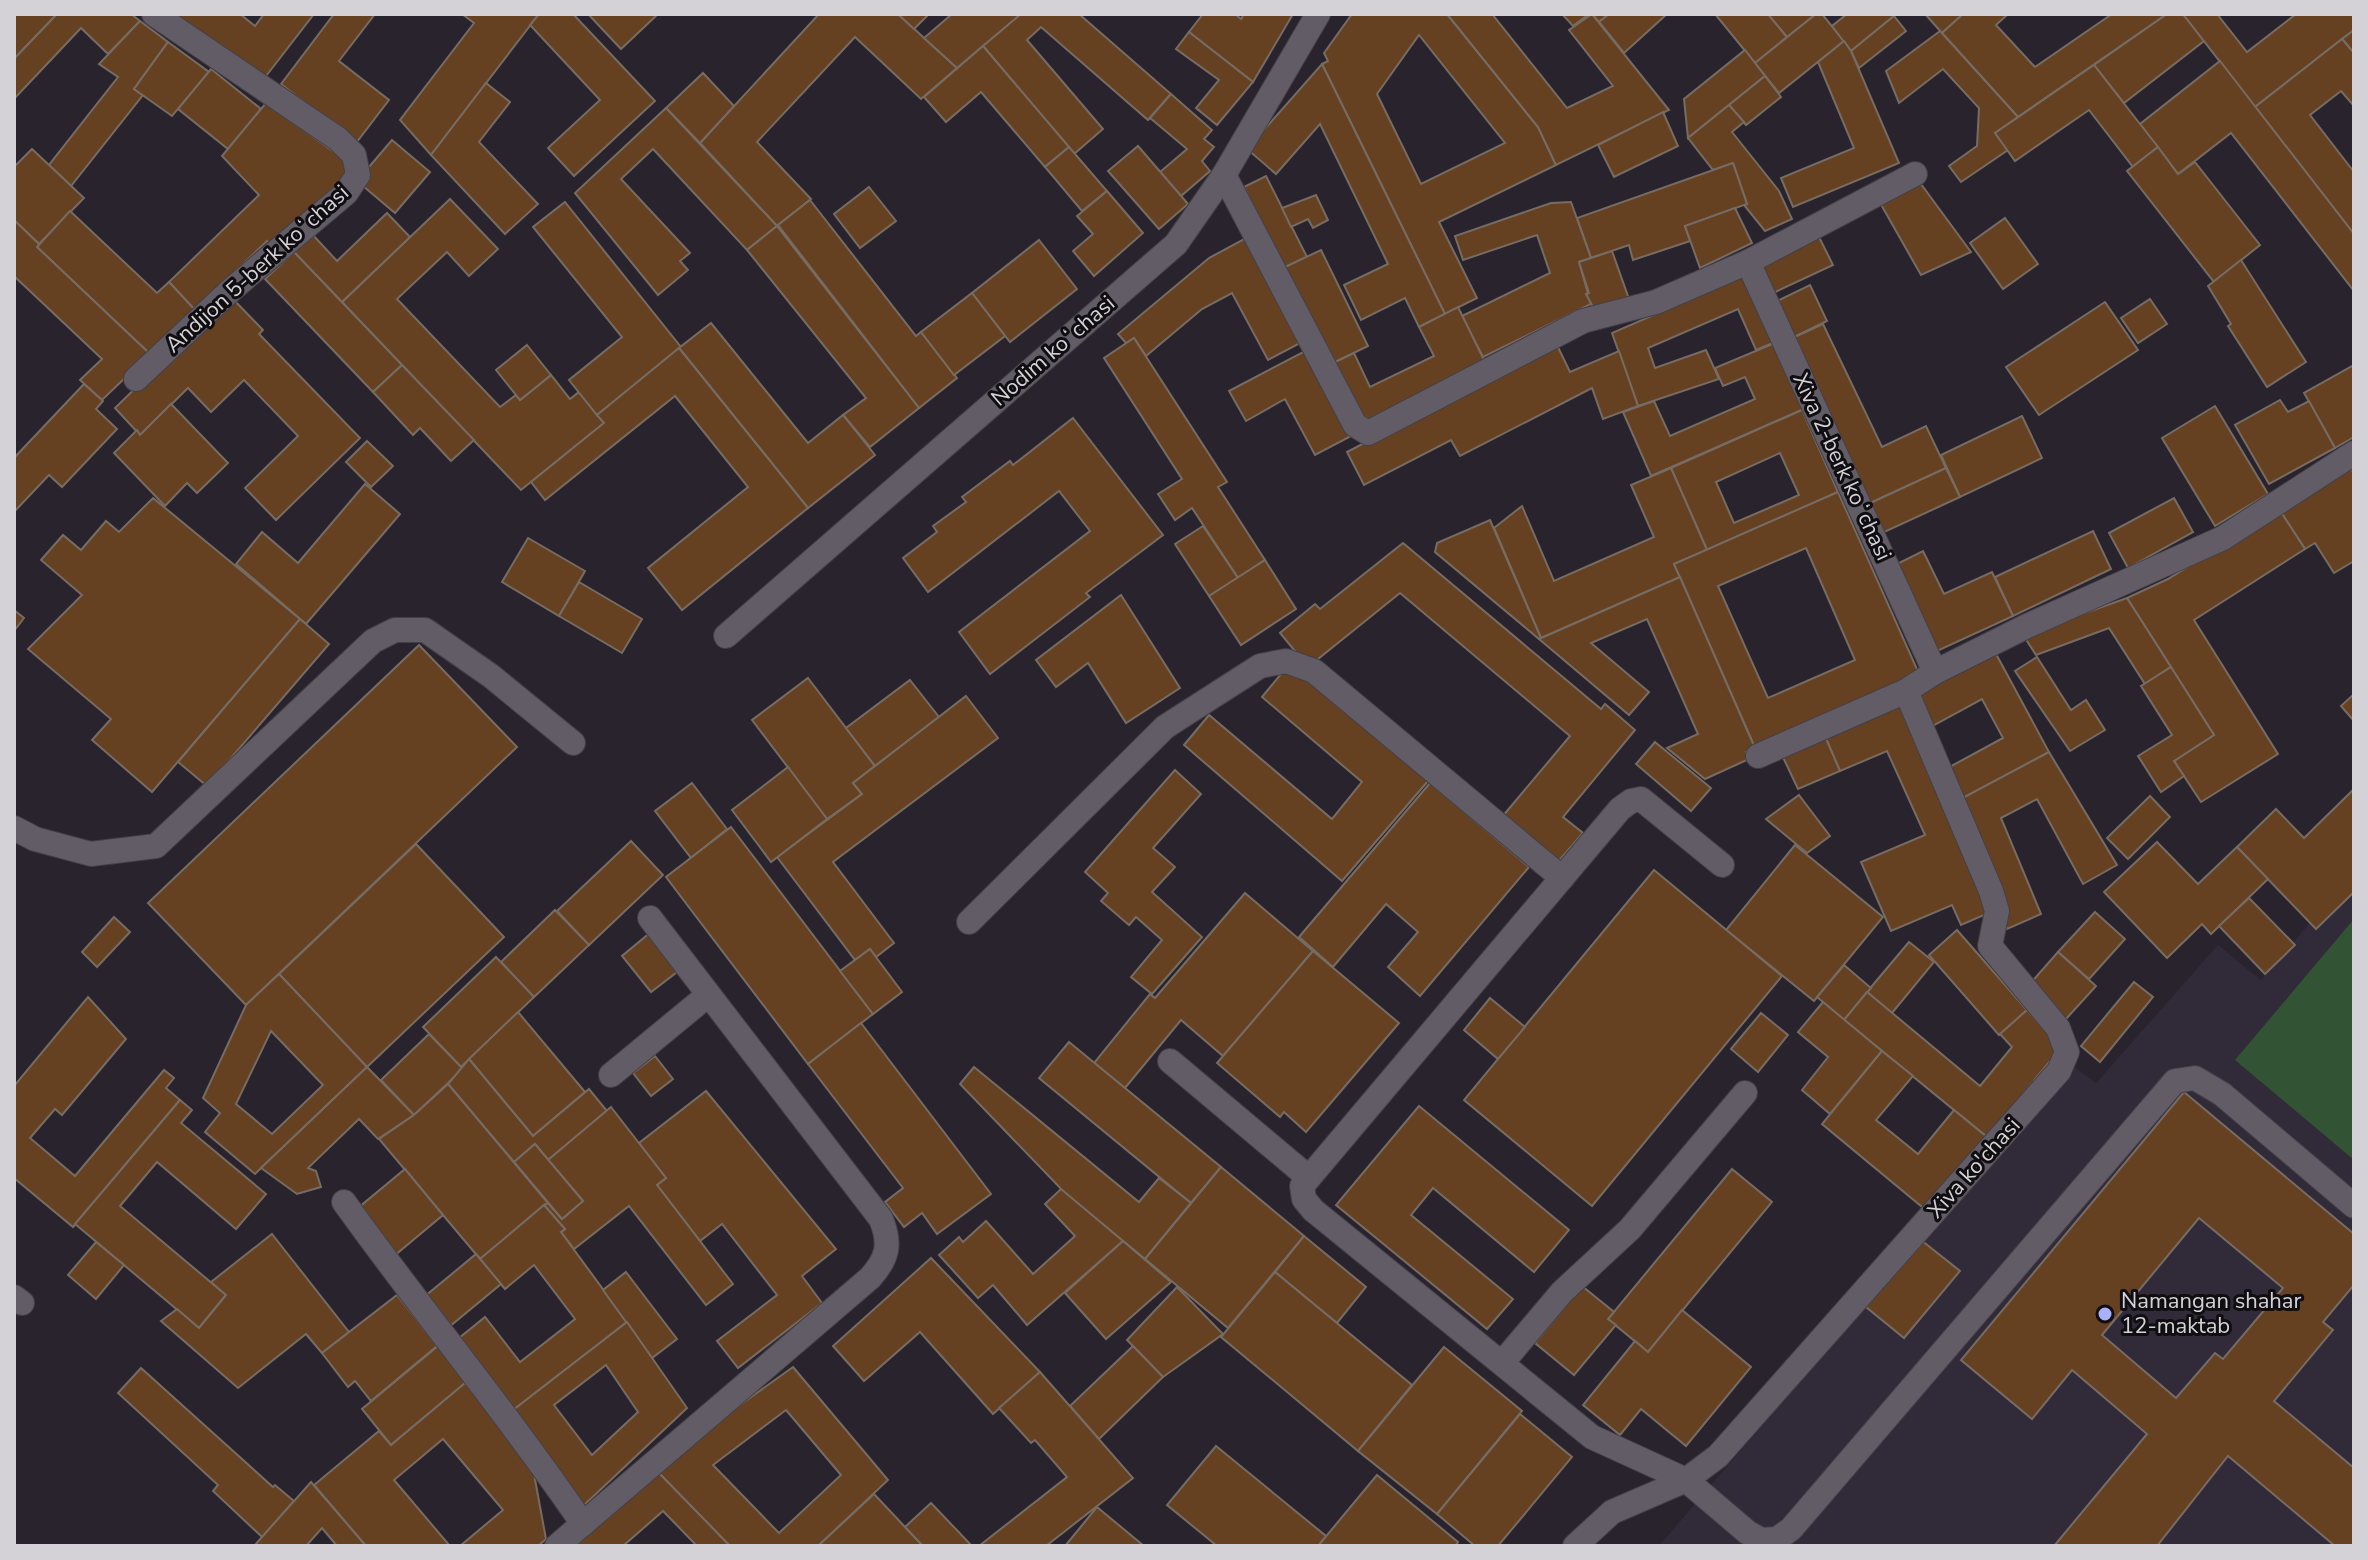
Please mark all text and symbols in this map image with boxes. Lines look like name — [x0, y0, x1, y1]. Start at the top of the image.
street label: Аndijon 5-berk koʻchasi — [159, 178, 355, 360]
street label: Nodim koʻchasi — [985, 289, 1121, 413]
street label: Xiva 2-berk koʻchasi — [1785, 368, 1899, 566]
street label: Xiva ko'chasi — [1921, 1111, 2027, 1225]
place label: Namangan shahar 12-maktab — [2121, 1286, 2302, 1341]
marker: Namangan shahar 12-maktab — [2096, 1305, 2114, 1323]

